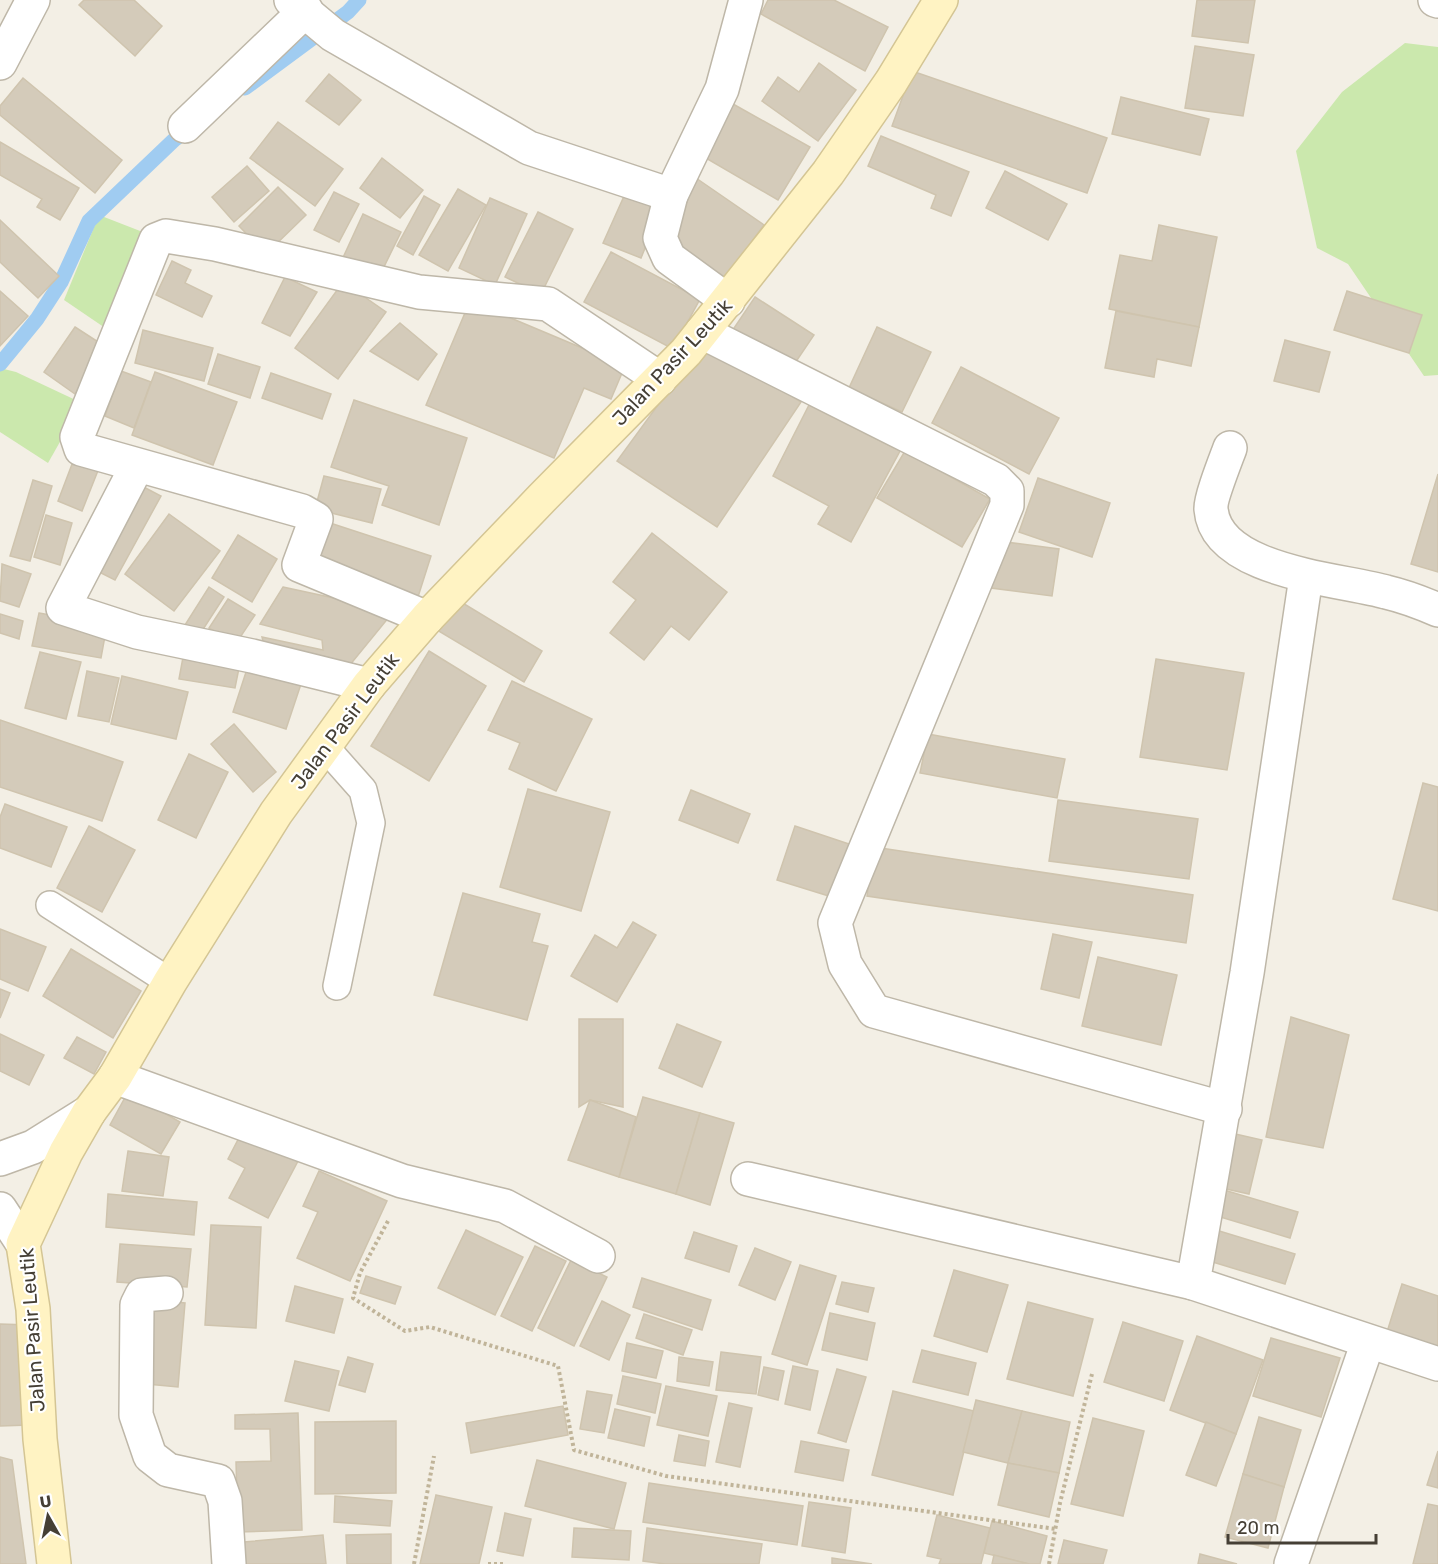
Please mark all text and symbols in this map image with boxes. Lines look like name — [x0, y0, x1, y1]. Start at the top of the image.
street label: Jalan Pasir Leutik — [607, 293, 737, 430]
street label: Jalan Pasir Leutik — [286, 648, 405, 794]
street label: Jalan Pasir Leutik — [14, 1246, 50, 1413]
north arrow — [18, 1486, 78, 1546]
text: U — [39, 1491, 53, 1512]
scale bar — [1228, 1507, 1376, 1545]
text: 20 m — [1237, 1517, 1279, 1539]

